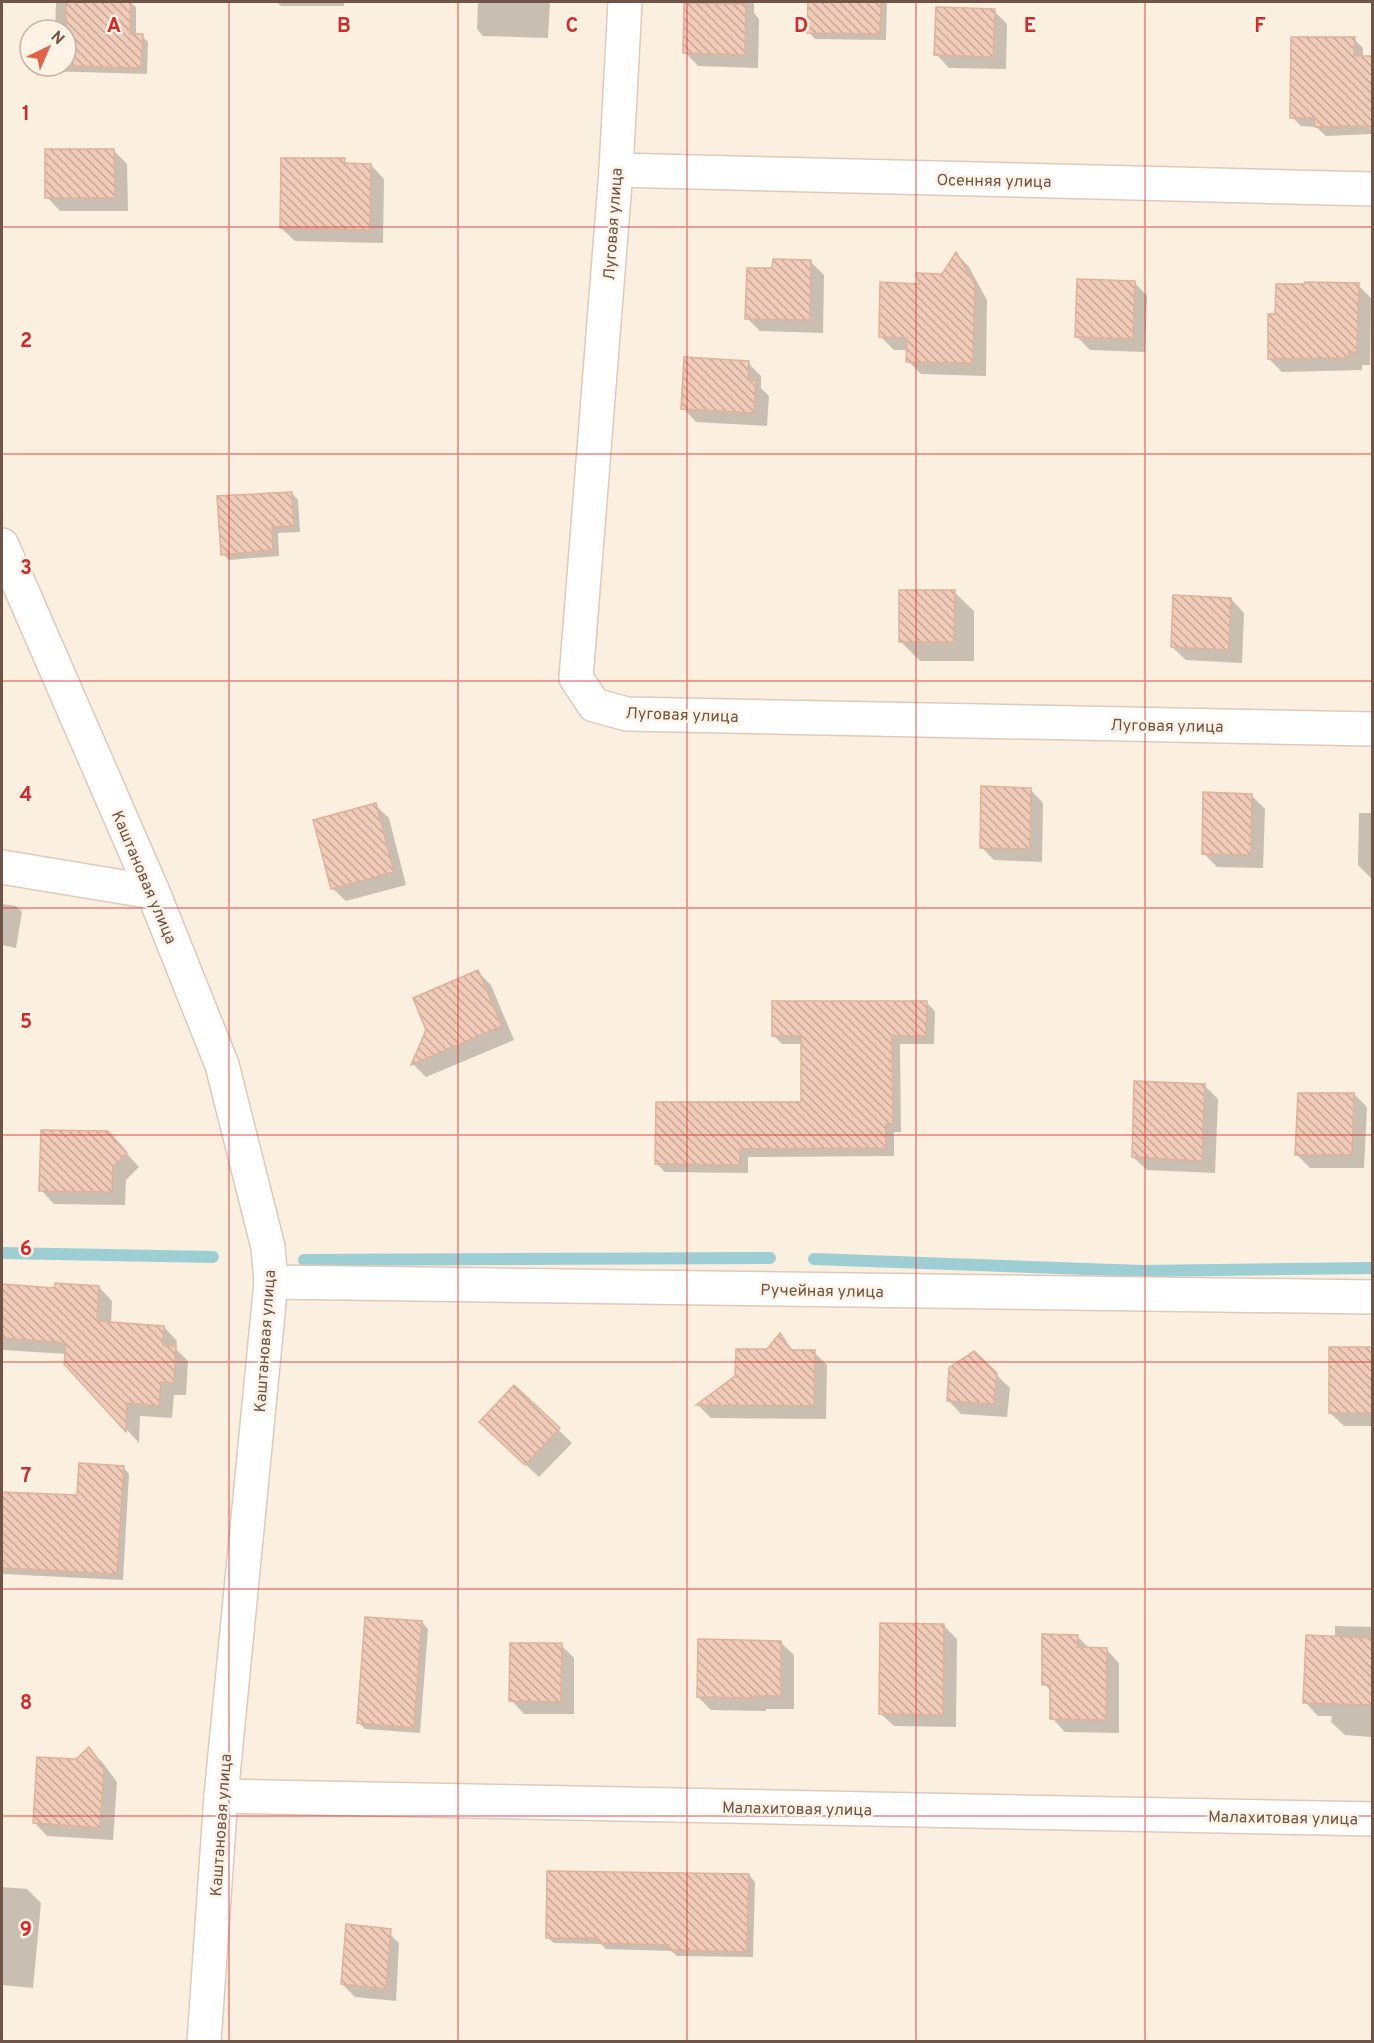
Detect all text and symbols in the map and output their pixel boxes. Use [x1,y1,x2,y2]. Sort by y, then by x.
text: A [107,14,121,40]
text: B [337,14,351,40]
text: C [566,14,578,40]
text: D [794,14,808,40]
text: E [1024,14,1036,40]
text: F [1254,14,1266,40]
north arrow [18,18,78,78]
text: N [46,27,68,50]
text: 1 [22,102,30,128]
street label: Луговая улица [600,167,628,281]
street label: Осенняя улица [936,171,1052,193]
text: 2 [20,329,32,355]
text: 3 [20,556,32,582]
street label: Луговая улица [625,704,739,728]
street label: Луговая улица [1110,716,1224,738]
text: 4 [20,783,32,809]
street label: Каштановая улица [106,808,180,947]
text: 5 [20,1010,32,1036]
text: 6 [20,1237,32,1263]
street label: Каштановая улица [251,1269,281,1413]
street label: Ручейная улица [760,1281,884,1303]
text: 7 [21,1464,31,1490]
text: 8 [20,1691,32,1717]
street label: Каштановая улица [207,1753,237,1897]
street label: Малахитовая улица [722,1799,872,1821]
street label: Малахитовая улица [1208,1808,1358,1830]
text: 9 [20,1918,32,1944]

